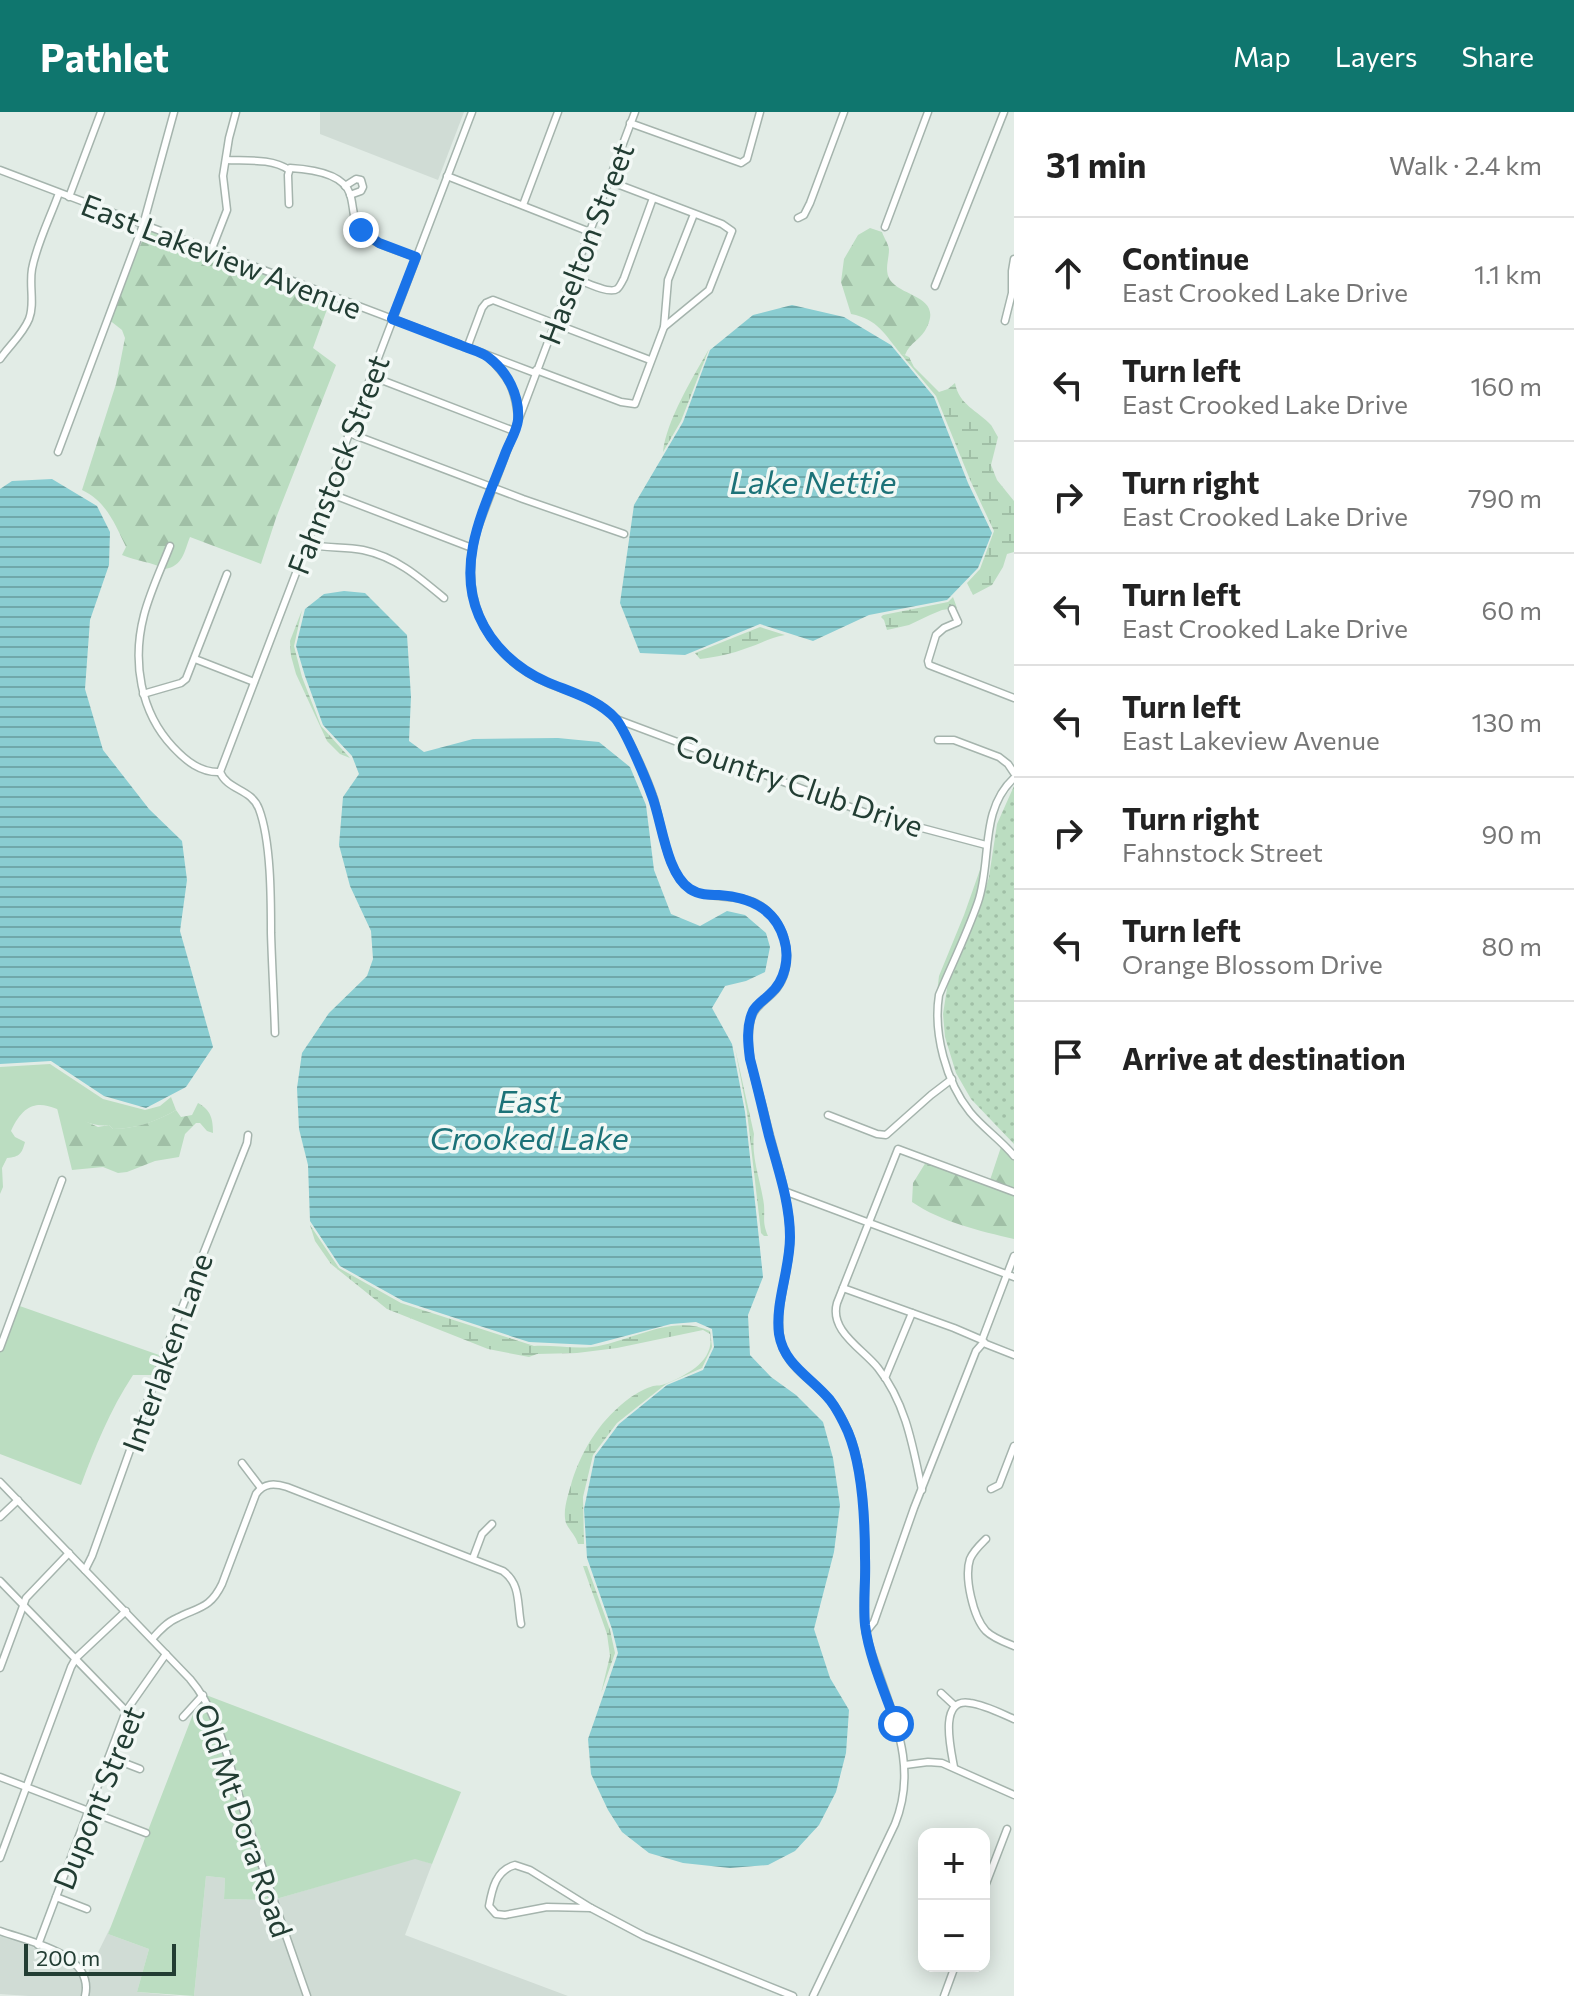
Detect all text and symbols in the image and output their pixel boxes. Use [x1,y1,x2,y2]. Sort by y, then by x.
text: Pathlet [40,33,169,80]
text: Map [1233,39,1291,73]
text: Layers [1335,39,1417,73]
text: Share [1461,39,1534,73]
street label: Haselton Street [530,137,640,349]
text: 31 min [1046,143,1147,185]
text: Walk · 2.4 km [1389,149,1542,180]
street label: East Lakeview Avenue [77,184,367,326]
route end [343,212,379,248]
text: Continue [1122,239,1249,276]
icon: ahead [1046,251,1090,295]
text: 1.1 km [1474,258,1542,289]
text: East Crooked Lake Drive [1122,276,1408,307]
street label: Fahnstock Street [278,349,396,579]
text: Turn left [1122,351,1241,388]
icon: left [1046,363,1090,407]
text: 160 m [1470,370,1542,401]
text: East Crooked Lake Drive [1122,388,1408,419]
water label: Lake Nettie [730,461,897,501]
text: Turn right [1122,463,1259,500]
icon: right [1046,475,1090,519]
text: 790 m [1468,482,1542,513]
text: East Crooked Lake Drive [1122,500,1408,531]
text: Turn left [1122,575,1241,612]
icon: left [1046,587,1090,631]
text: 60 m [1482,594,1542,625]
text: East Crooked Lake Drive [1122,612,1408,643]
text: Turn left [1122,687,1241,724]
icon: left [1046,699,1090,743]
text: 130 m [1471,706,1542,737]
street label: Country Club Drive [672,724,928,844]
text: East Lakeview Avenue [1122,724,1380,755]
text: Turn right [1122,799,1259,836]
icon: right [1046,811,1090,855]
text: 90 m [1482,818,1542,849]
text: Fahnstock Street [1122,836,1323,867]
text: Turn left [1122,911,1241,948]
icon: left [1046,923,1090,967]
text: 80 m [1482,930,1542,961]
text: Orange Blossom Drive [1122,948,1383,979]
icon: arrive [1046,1035,1090,1079]
text: Arrive at destination [1122,1039,1406,1076]
water label: East Crooked Lake [429,1080,629,1157]
street label: Interlaken Lane [113,1247,219,1457]
street label: Old Mt Dora Road [188,1698,302,1942]
street label: Dupont Street [43,1700,151,1894]
route start [878,1706,914,1742]
map controls [918,1828,990,1972]
button: + [918,1828,990,1900]
button: − [918,1900,990,1972]
scale bar [24,1940,176,1976]
text: 200 m [36,1944,100,1971]

